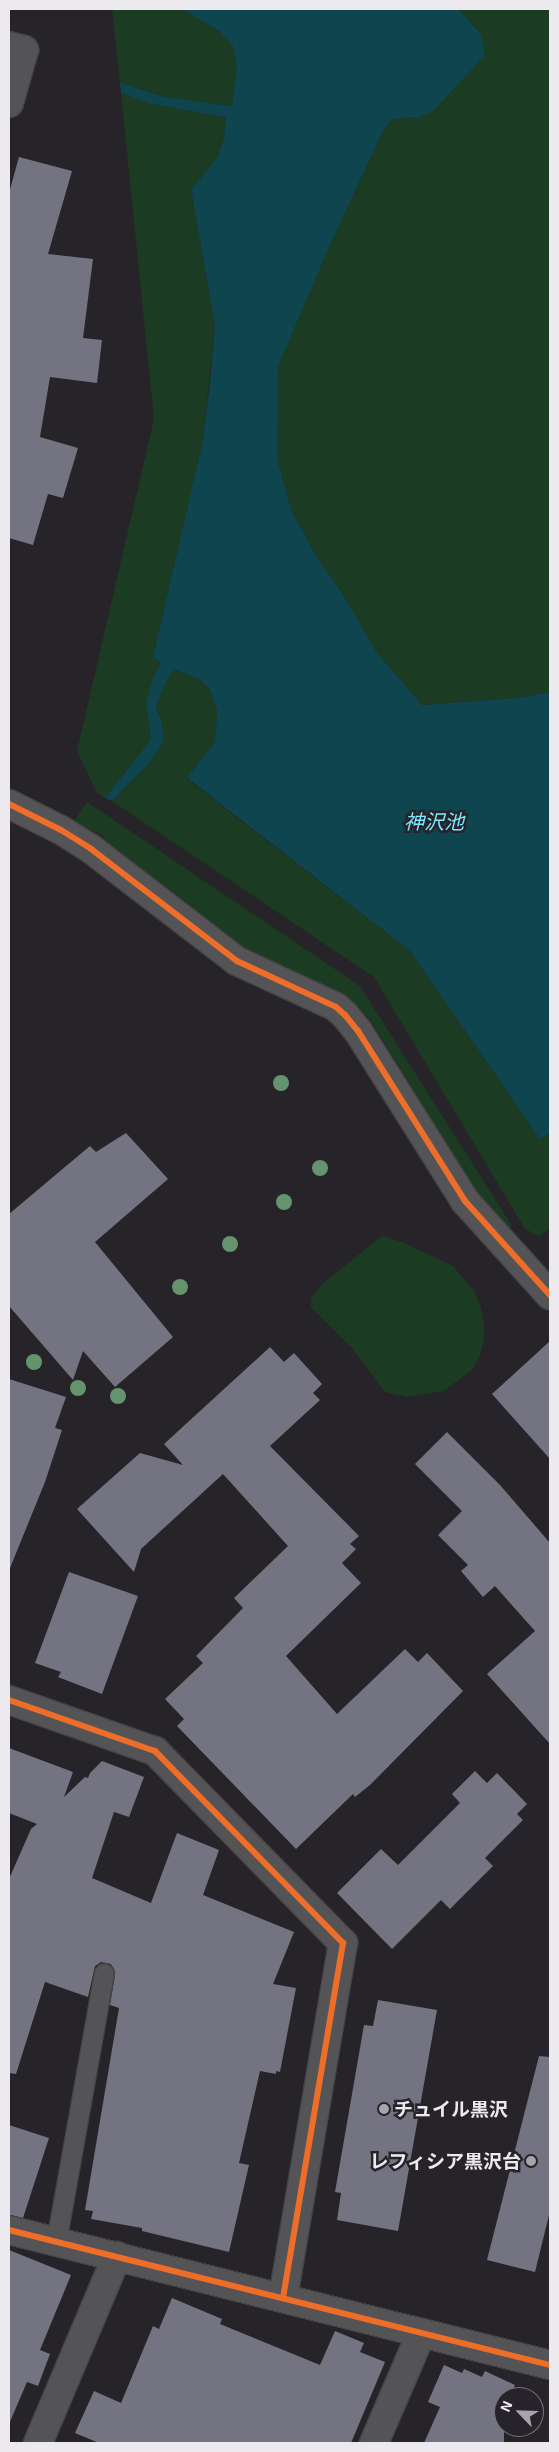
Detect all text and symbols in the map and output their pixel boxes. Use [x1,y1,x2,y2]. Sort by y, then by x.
water label: 神沢池 [404,809,464,833]
place label: チュイル黒沢 [394,2098,508,2120]
marker: チュイル黒沢 [378,2103,390,2115]
place label: レフィシア黒沢台 [369,2150,521,2172]
marker: レフィシア黒沢台 [525,2155,537,2167]
north arrow [494,2387,544,2437]
text: N [496,2398,516,2414]

